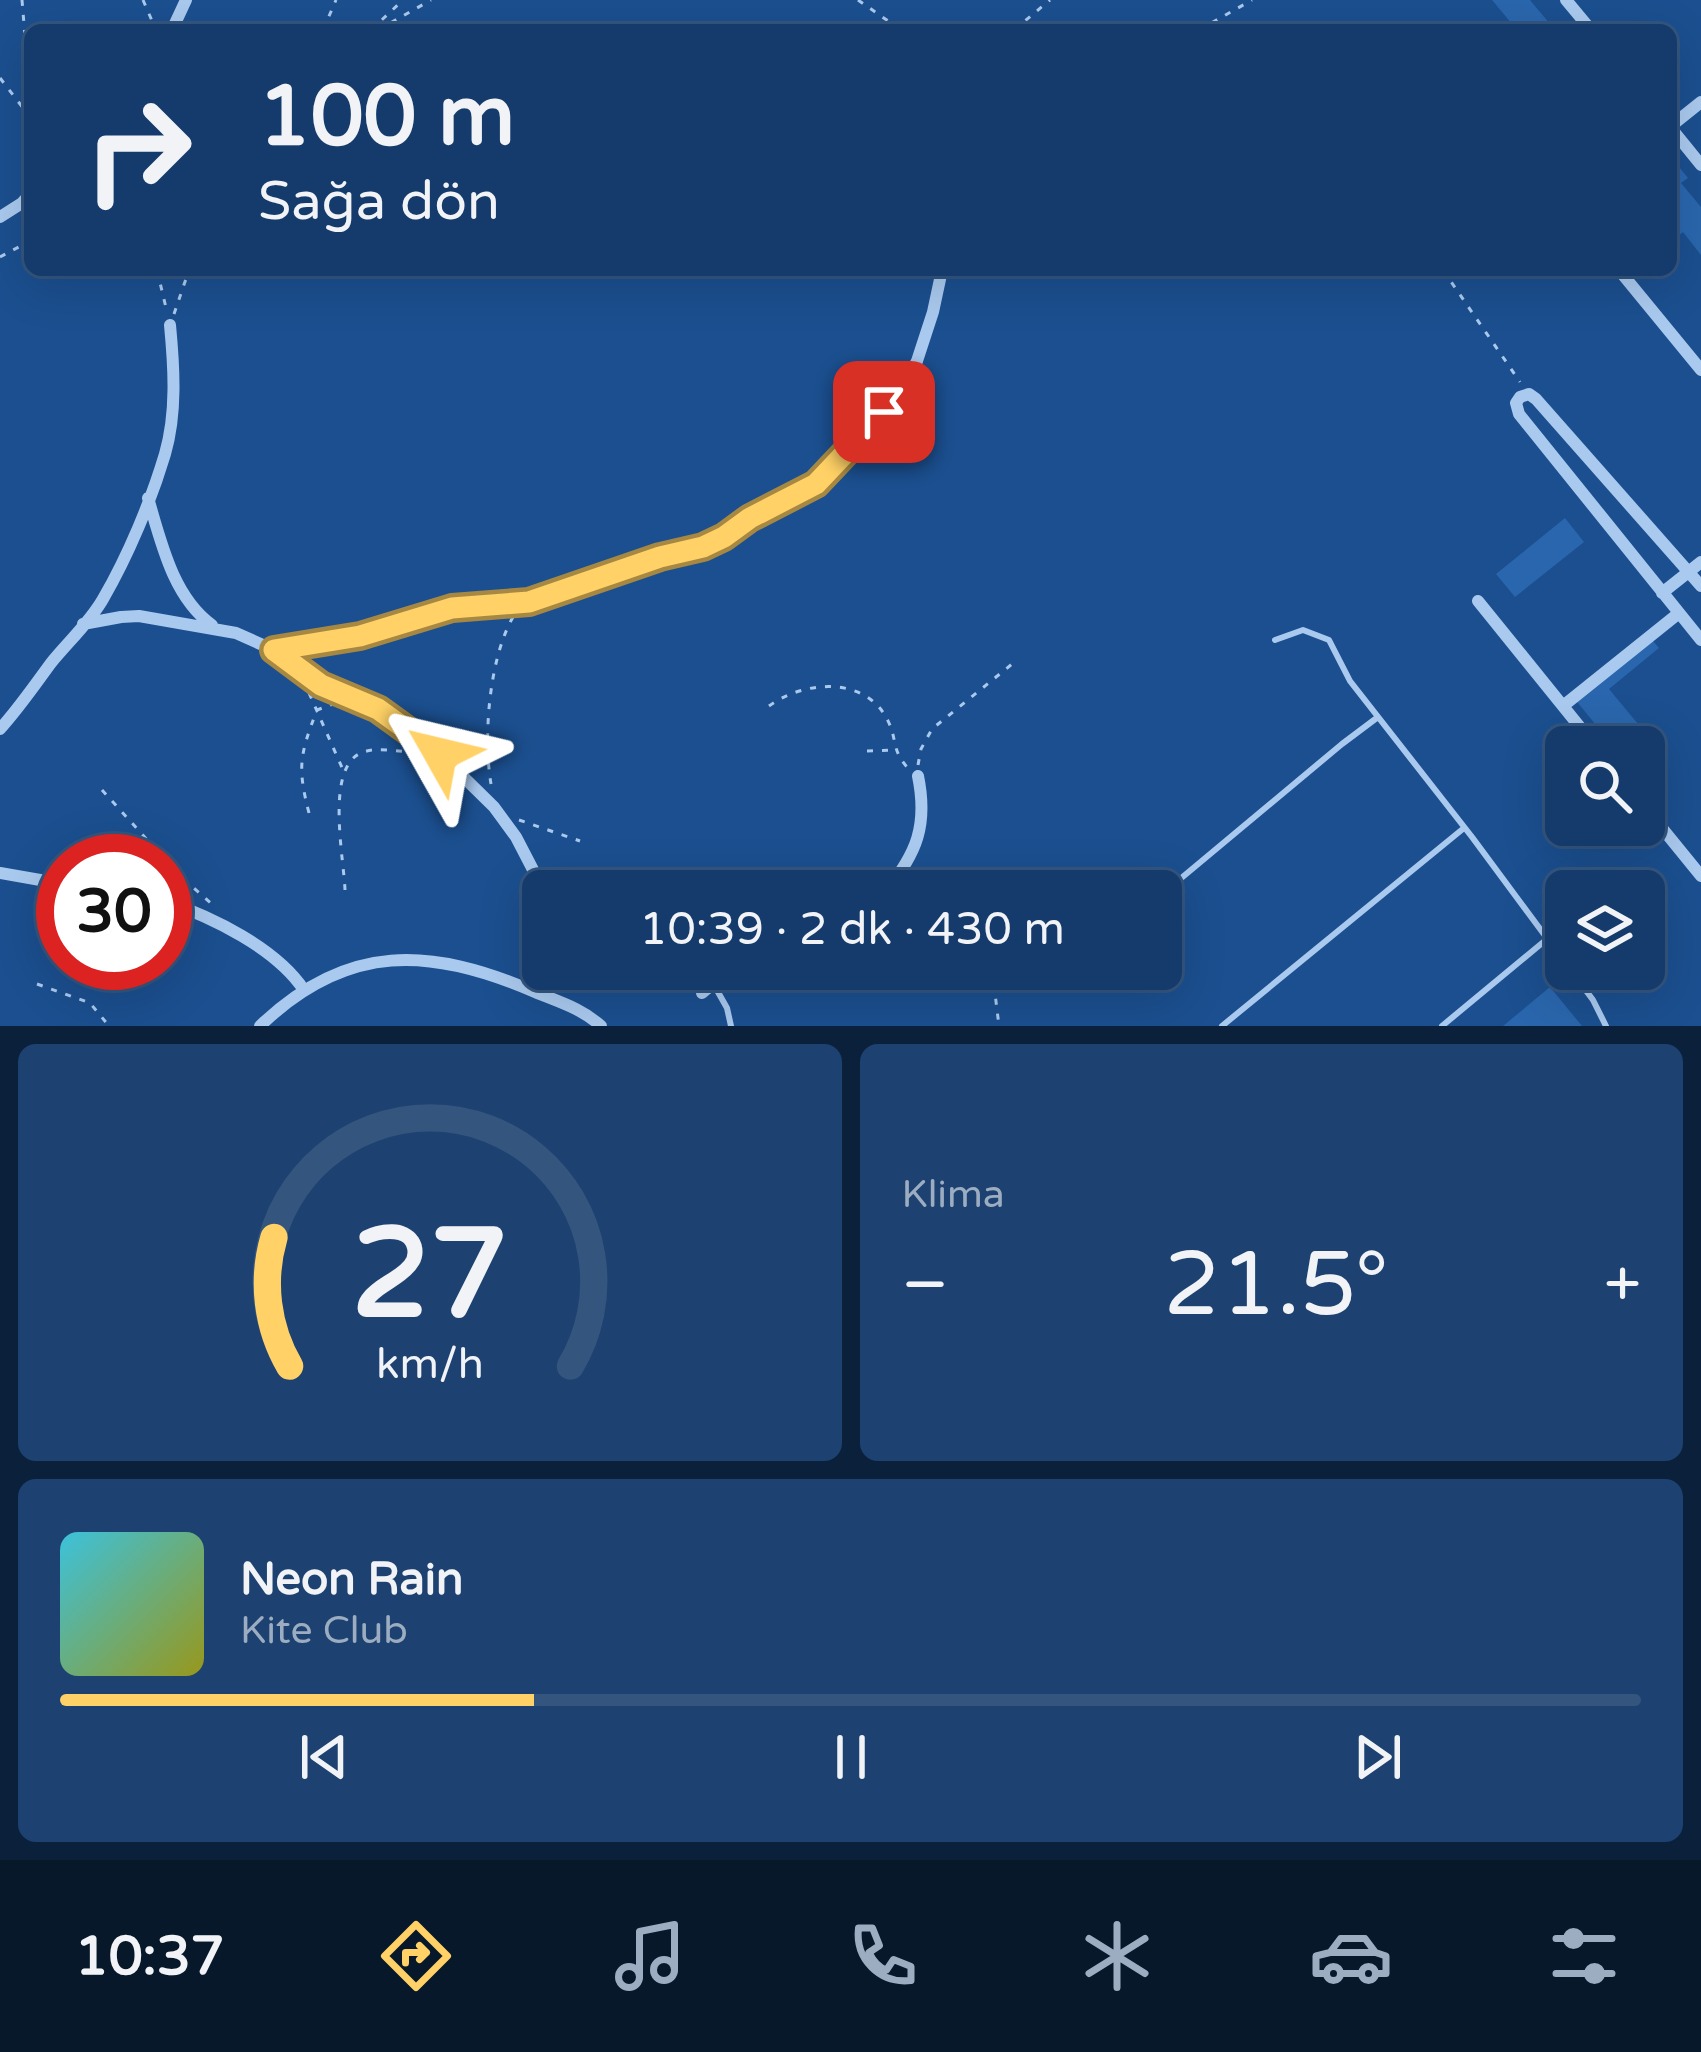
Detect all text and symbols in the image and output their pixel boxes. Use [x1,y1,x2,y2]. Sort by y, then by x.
text: 100 m [258,67,515,168]
icon: right [60,72,216,228]
text: Sağa dön [258,169,500,234]
pin [833,361,935,463]
icon: arrive [851,379,917,445]
position arrow [377,691,503,817]
map controls [1545,726,1665,990]
button: search [1545,726,1665,846]
speed limit sign: 30 [36,834,192,990]
button: layers [1545,870,1665,990]
text: 10:39 · 2 dk · 430 m [639,903,1065,957]
text: Klima [902,1171,1005,1218]
text: 27 [351,1200,508,1351]
text: 21.5° [1164,1231,1389,1340]
text: − [902,1245,949,1325]
text: + [1604,1245,1641,1325]
text: km/h [376,1338,484,1389]
text: Neon Rain [240,1553,463,1607]
text: Kite Club [240,1607,408,1654]
icon: previous [291,1724,357,1790]
icon: pause [818,1724,884,1790]
icon: next [1345,1724,1411,1790]
icon: directions [374,1914,458,1998]
icon: music [608,1914,692,1998]
icon: phone [841,1914,925,1998]
icon: climate [1075,1914,1159,1998]
icon: car [1309,1914,1393,1998]
icon: filters [1542,1914,1626,1998]
text: 10:37 [75,1924,225,1989]

